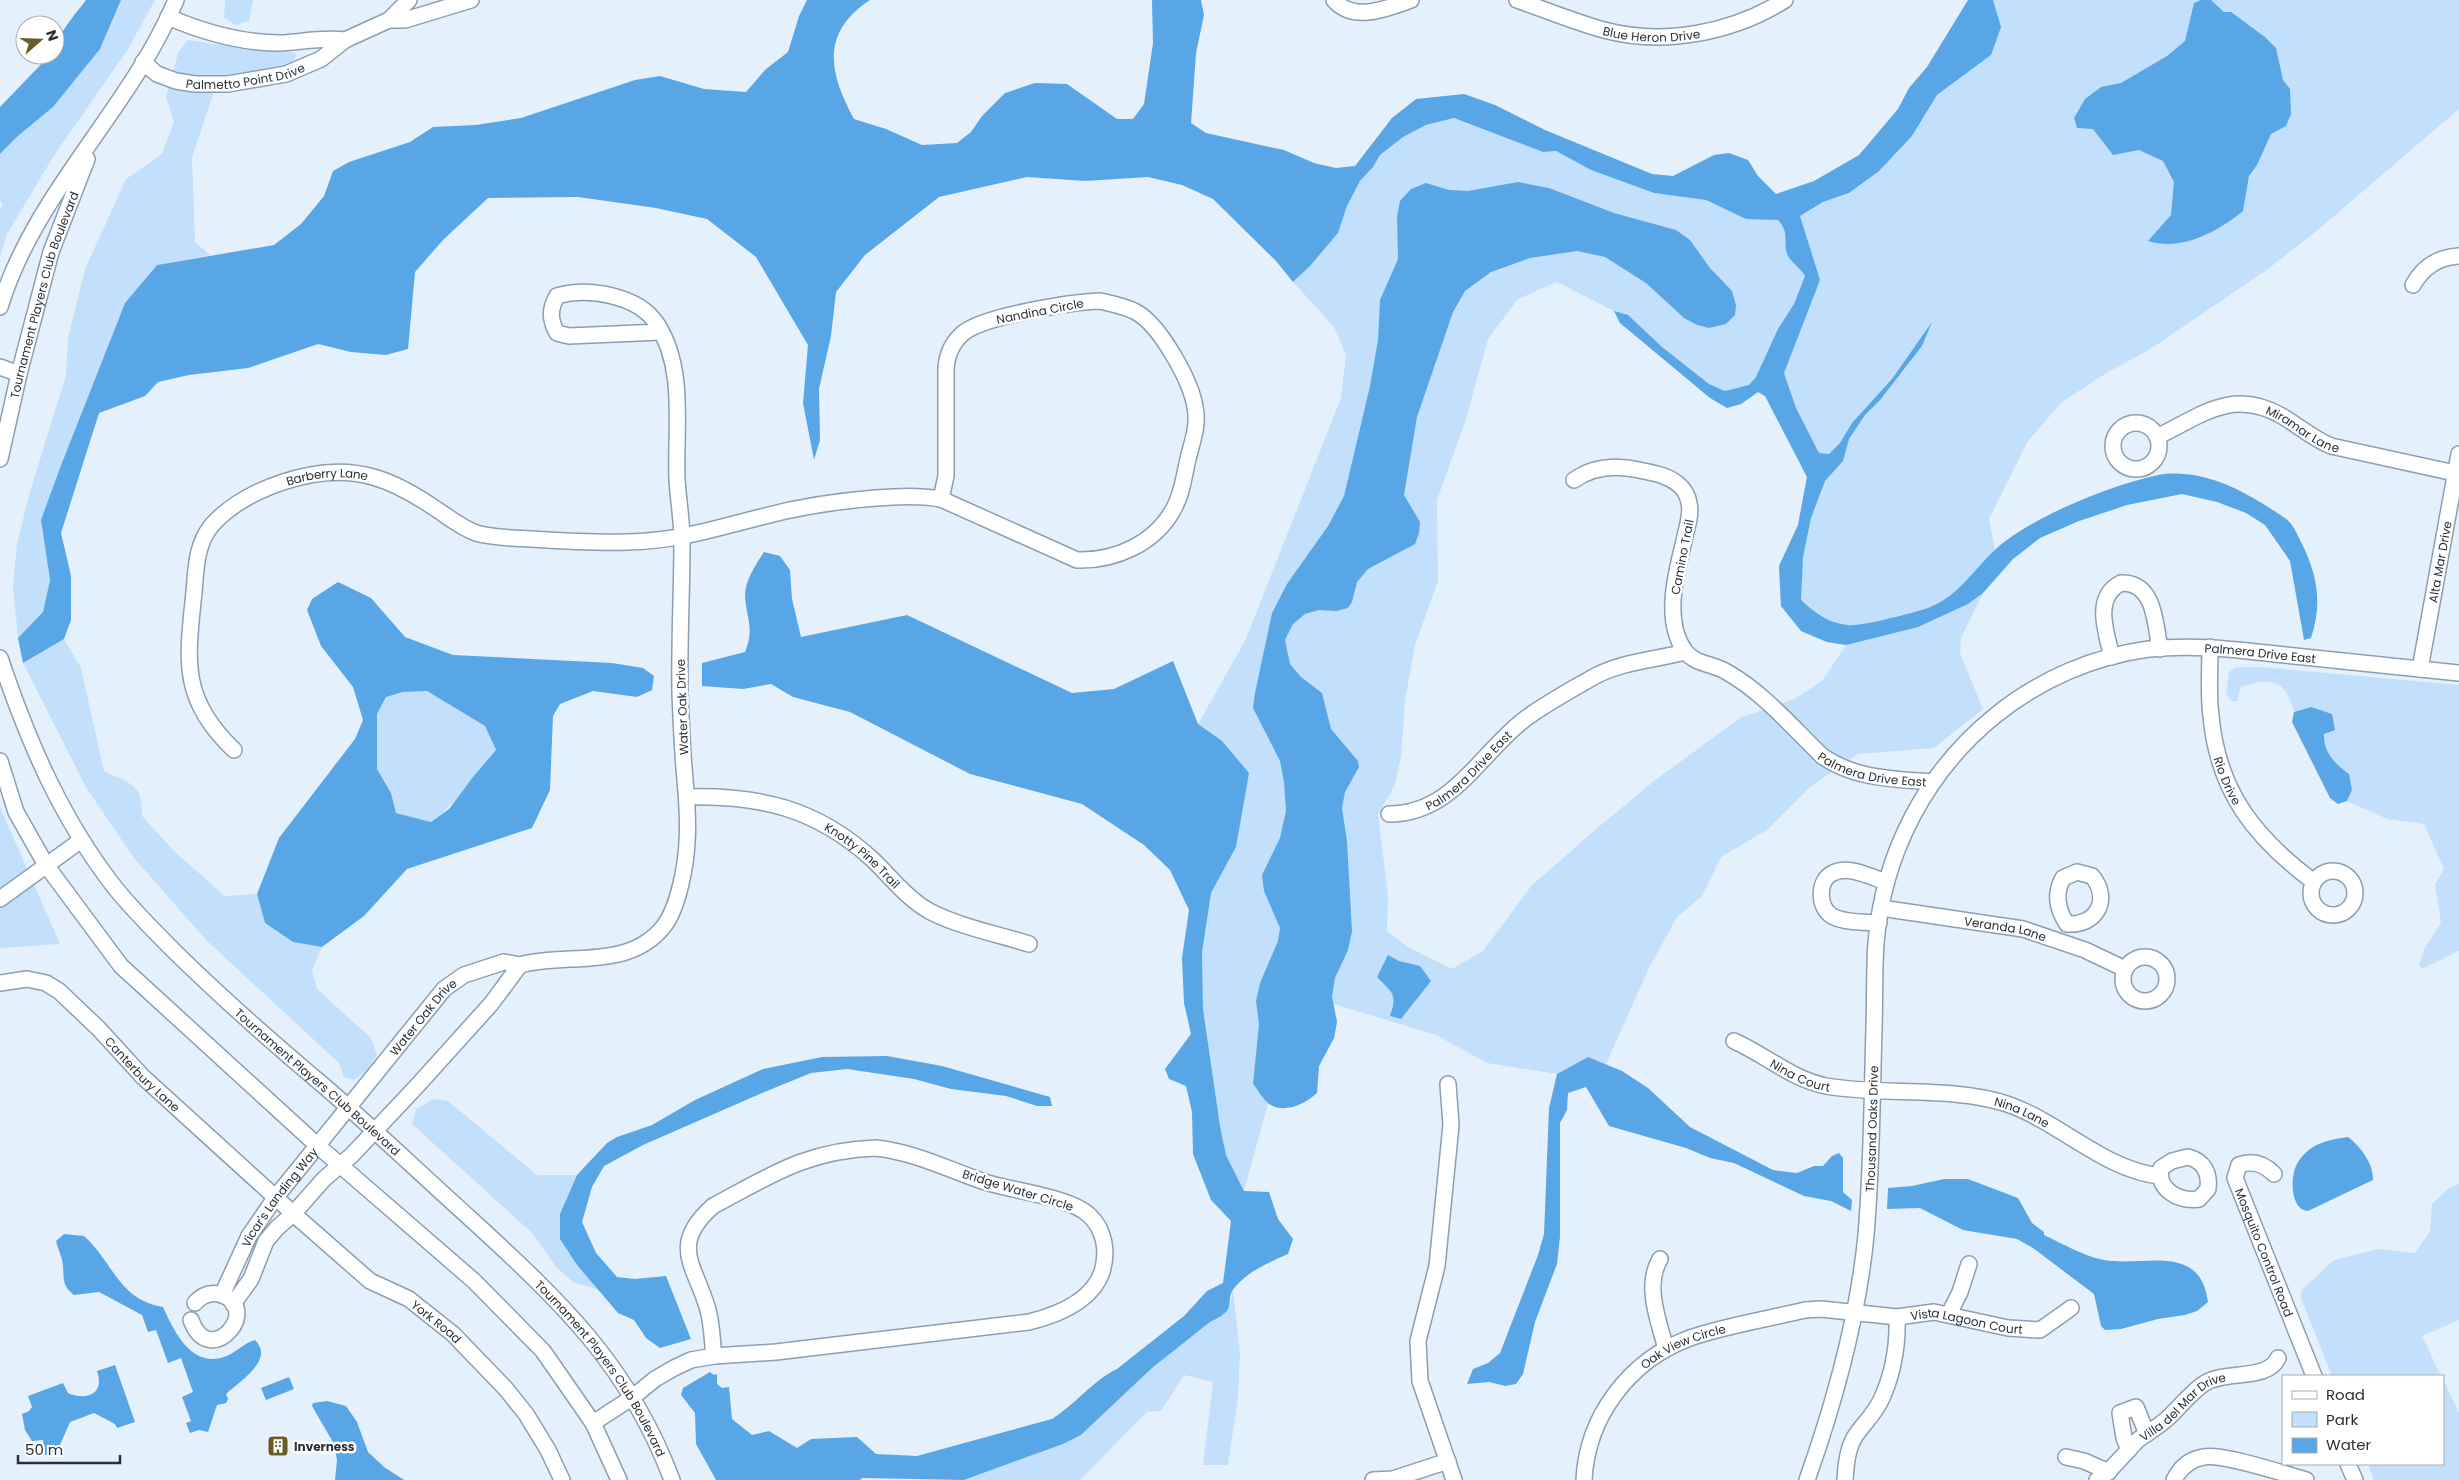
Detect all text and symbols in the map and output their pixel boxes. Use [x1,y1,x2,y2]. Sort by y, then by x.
north arrow [15,15,65,65]
street label: Blue Heron Drive [1601,22,1701,45]
text: N [41,27,63,44]
street label: Palmetto Point Drive [185,59,307,93]
street label: Tournament Players Club Boulevard [5,189,82,400]
street label: Nandina Circle [995,294,1085,328]
street label: Miramar Lane [2264,401,2341,456]
street label: Barberry Lane [284,464,370,489]
street label: Camino Trail [1666,518,1698,596]
street label: Alta Mar Drive [2424,519,2455,604]
street label: Palmera Drive East [2204,639,2317,667]
street label: Water Oak Drive [672,659,692,755]
street label: Palmera Drive East [1422,726,1515,814]
street label: Palmera Drive East [1815,747,1927,790]
street label: Rio Drive [2210,754,2246,808]
street label: Knotty Pine Trail [822,818,904,892]
street label: Veranda Lane [1963,912,2049,945]
street label: Water Oak Drive [385,974,460,1059]
street label: Tournament Players Club Boulevard [231,1004,404,1159]
street label: Canterbury Lane [101,1033,184,1115]
street label: Nina Court [1767,1055,1831,1095]
street label: Thousand Oaks Drive [1861,1065,1882,1192]
street label: Nina Lane [1993,1092,2053,1131]
street label: Vicar's Landing Way [237,1143,321,1249]
street label: Bridge Water Circle [960,1165,1076,1215]
street label: Mosquito Control Road [2231,1186,2298,1319]
street label: Tournament Players Club Boulevard [532,1276,670,1459]
street label: York Road [408,1296,466,1347]
street label: Vista Lagoon Court [1909,1303,2023,1337]
street label: Oak View Circle [1636,1319,1727,1373]
street label: Villa del Mar Drive [2136,1368,2227,1445]
legend [2282,1375,2444,1465]
text: Road [2326,1384,2365,1405]
text: Park [2326,1409,2358,1430]
scale bar [18,1432,120,1464]
building icon: Inverness [266,1434,290,1458]
text: Water [2326,1434,2372,1455]
place label: Inverness [294,1438,355,1455]
text: 50 m [25,1439,63,1460]

